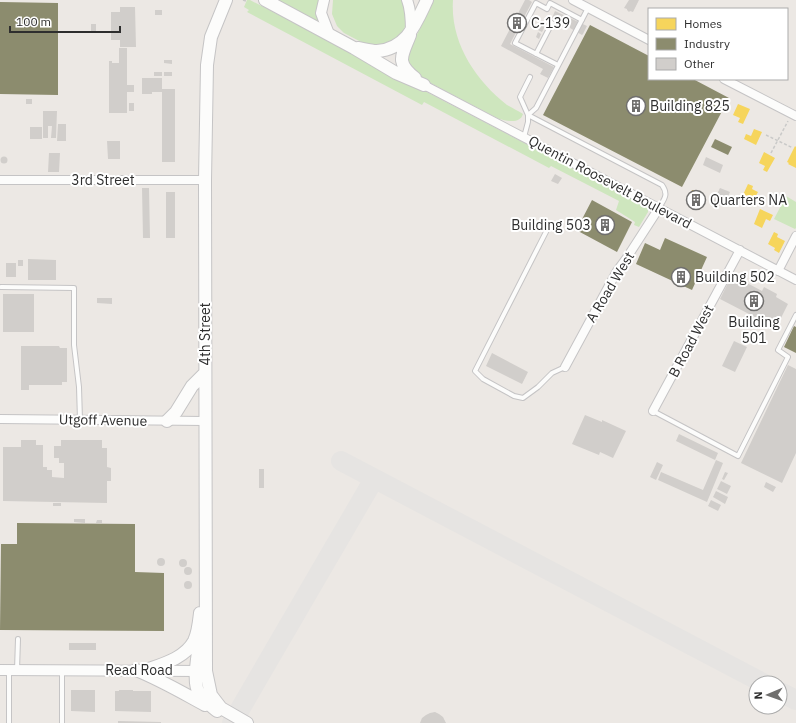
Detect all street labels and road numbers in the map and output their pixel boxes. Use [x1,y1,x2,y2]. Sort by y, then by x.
street label: Quentin Roosevelt Boulevard [525,131,695,233]
street label: 3rd Street [71,171,135,189]
street label: A Road West [582,248,638,326]
street label: 4th Street [196,302,214,365]
street label: B Road West [664,302,718,380]
street label: Utgoff Avenue [59,410,148,430]
street label: Read Road [105,661,173,679]

